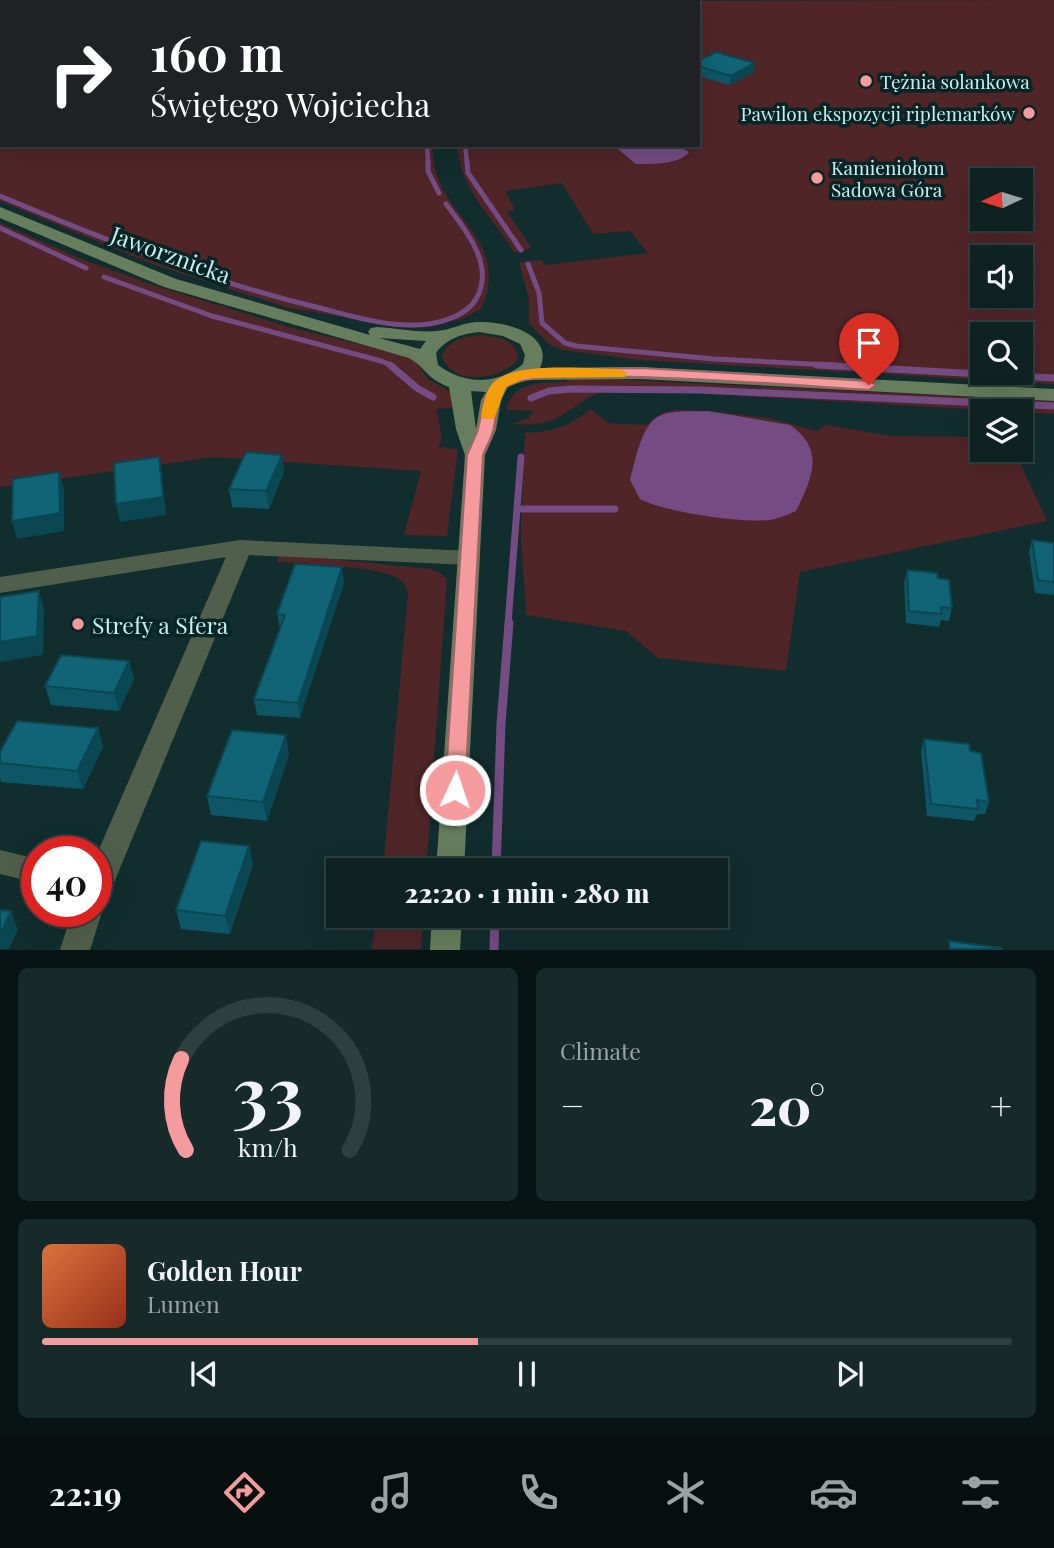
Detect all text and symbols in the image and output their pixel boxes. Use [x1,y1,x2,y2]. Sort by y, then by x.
text: 160 m [150,19,284,84]
icon: right [35,28,126,119]
place label: Tężnia solankowa [880,68,1030,94]
marker: Tężnia solankowa [858,73,874,89]
text: Świętego Wojciecha [150,82,430,125]
place label: Pawilon ekspozycji riplemarków [741,100,1015,126]
marker: Pawilon ekspozycji riplemarków [1021,105,1037,121]
place label: Kamieniołom Sadowa Góra [831,154,945,202]
north arrow [970,168,1032,231]
map controls [970,168,1033,462]
marker: Kamieniołom Sadowa Góra [809,170,825,186]
street label: Jaworznicka [106,218,236,290]
button: sound [970,245,1033,308]
pin [839,313,899,385]
button: search [970,322,1033,385]
icon: arrive [850,324,888,362]
button: layers [970,399,1033,462]
place label: Strefy a Sfera [92,609,229,640]
marker: Strefy a Sfera [70,616,86,632]
position arrow [418,753,492,827]
speed limit sign: 40 [21,836,112,927]
text: 22:20 · 1 min · 280 m [405,875,649,910]
text: Climate [560,1035,641,1066]
text: 33 [232,1042,304,1139]
text: 20° [749,1070,825,1139]
text: − [560,1079,585,1130]
text: + [990,1079,1012,1130]
text: km/h [238,1130,298,1163]
text: Golden Hour [147,1253,302,1288]
text: Lumen [147,1288,220,1319]
icon: previous [185,1355,223,1393]
icon: pause [508,1355,546,1393]
icon: next [831,1355,869,1393]
icon: directions [220,1468,269,1517]
icon: music [367,1468,416,1517]
icon: phone [514,1468,563,1517]
icon: climate [661,1468,710,1517]
icon: car [809,1468,858,1517]
icon: filters [956,1468,1005,1517]
text: 22:19 [49,1471,122,1514]

